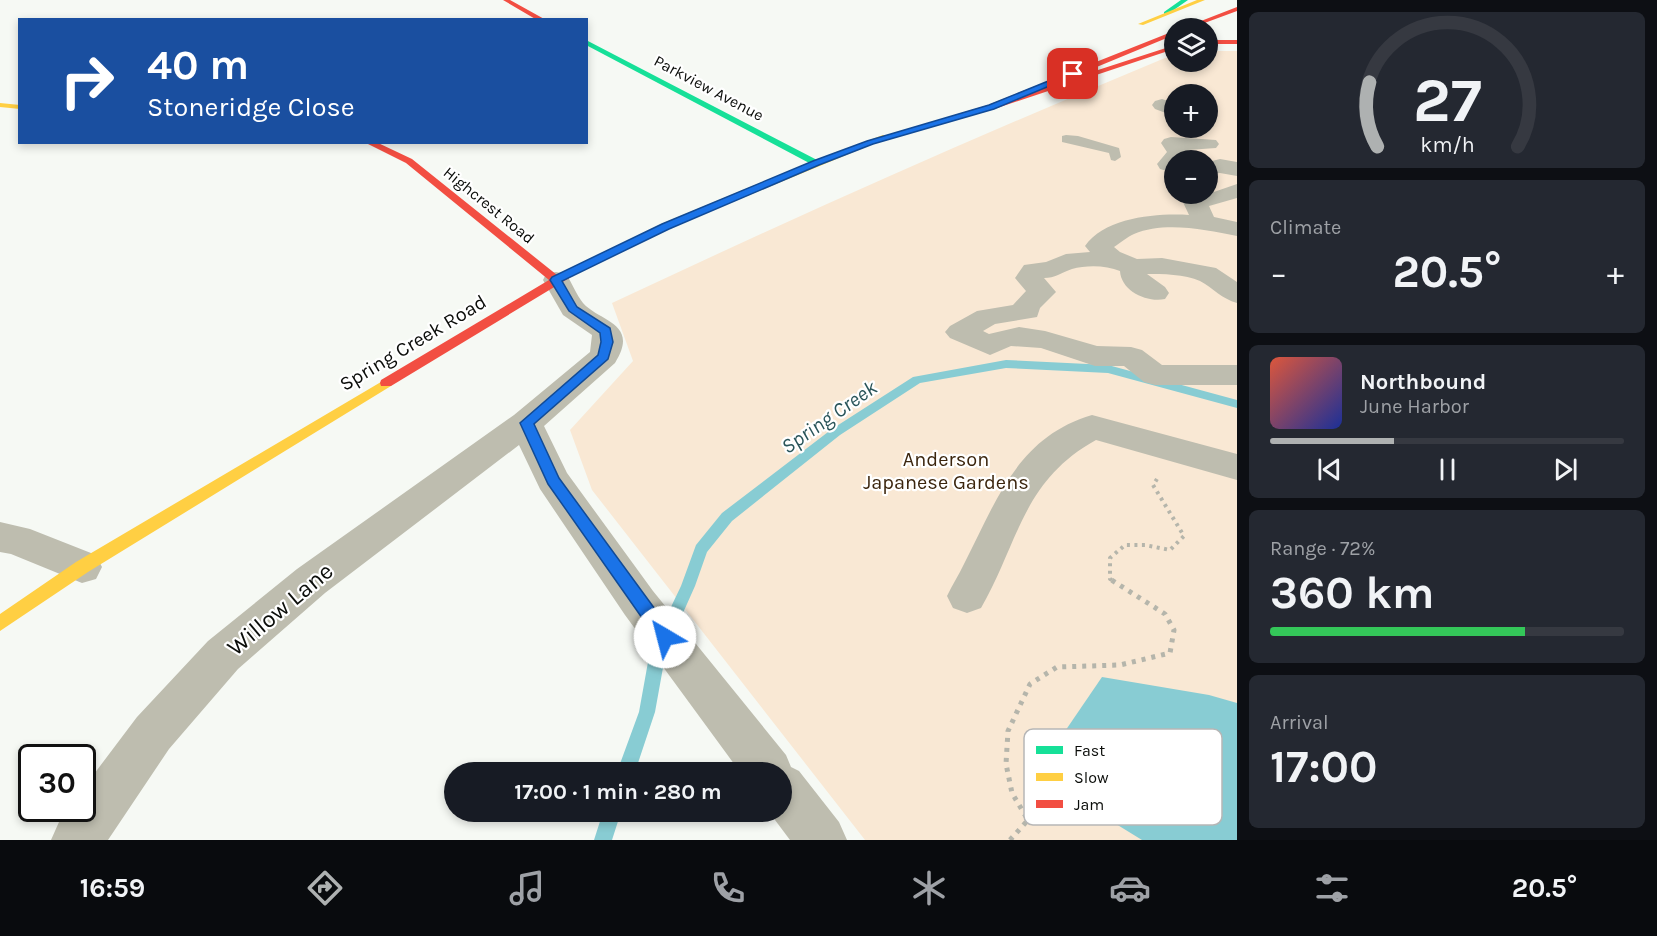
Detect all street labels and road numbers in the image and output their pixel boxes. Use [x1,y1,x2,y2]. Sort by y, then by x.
street label: Parkview Avenue [651,51,767,125]
street label: Highcrest Road [440,163,538,247]
street label: Spring Creek Road [335,290,491,396]
street label: Willow Lane [221,557,339,661]

